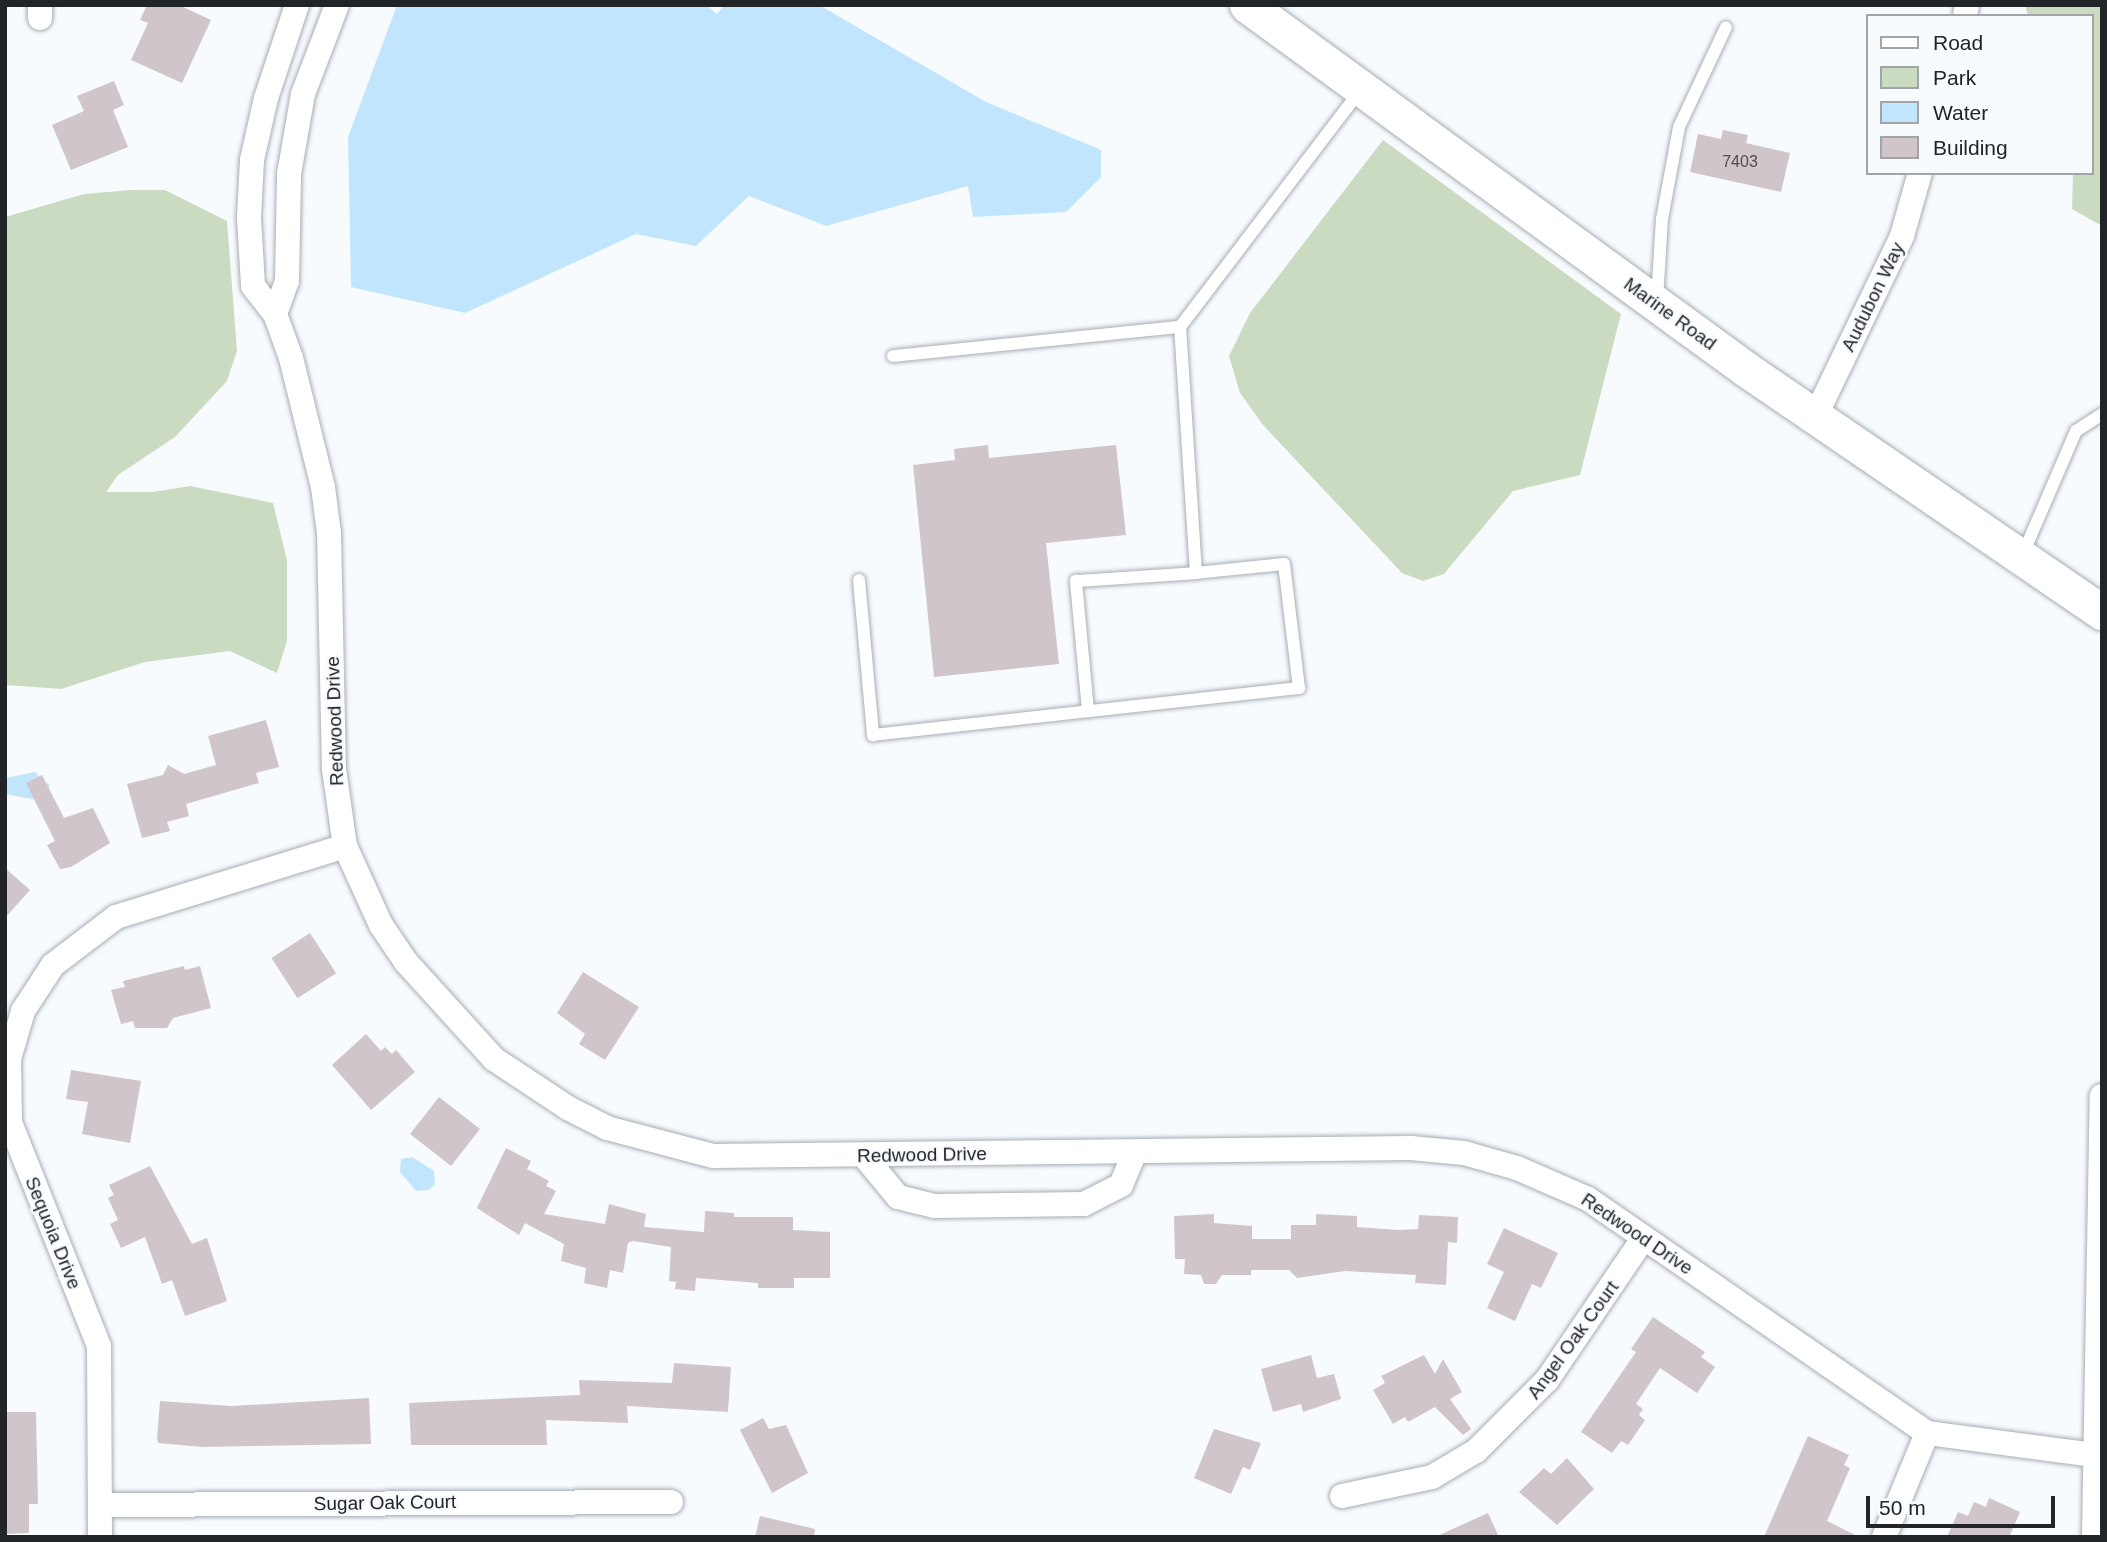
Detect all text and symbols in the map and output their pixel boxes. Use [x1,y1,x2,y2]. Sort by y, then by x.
legend [1866,14,2093,175]
text: Road [1933,31,1983,54]
text: Park [1933,66,1976,89]
text: Water [1933,101,1988,124]
text: Building [1933,136,2008,159]
house number: 7403 [1722,152,1758,172]
street label: Audubon Way [1837,239,1909,355]
street label: Marine Road [1619,273,1721,355]
street label: Redwood Drive [321,656,349,786]
street label: Redwood Drive [857,1142,987,1168]
street label: Sequoia Drive [20,1173,86,1293]
street label: Redwood Drive [1577,1188,1697,1280]
street label: Angel Oak Court [1522,1276,1624,1404]
scale bar [1869,1482,2058,1526]
street label: Sugar Oak Court [314,1490,456,1516]
text: 50 m [1879,1496,1926,1519]

